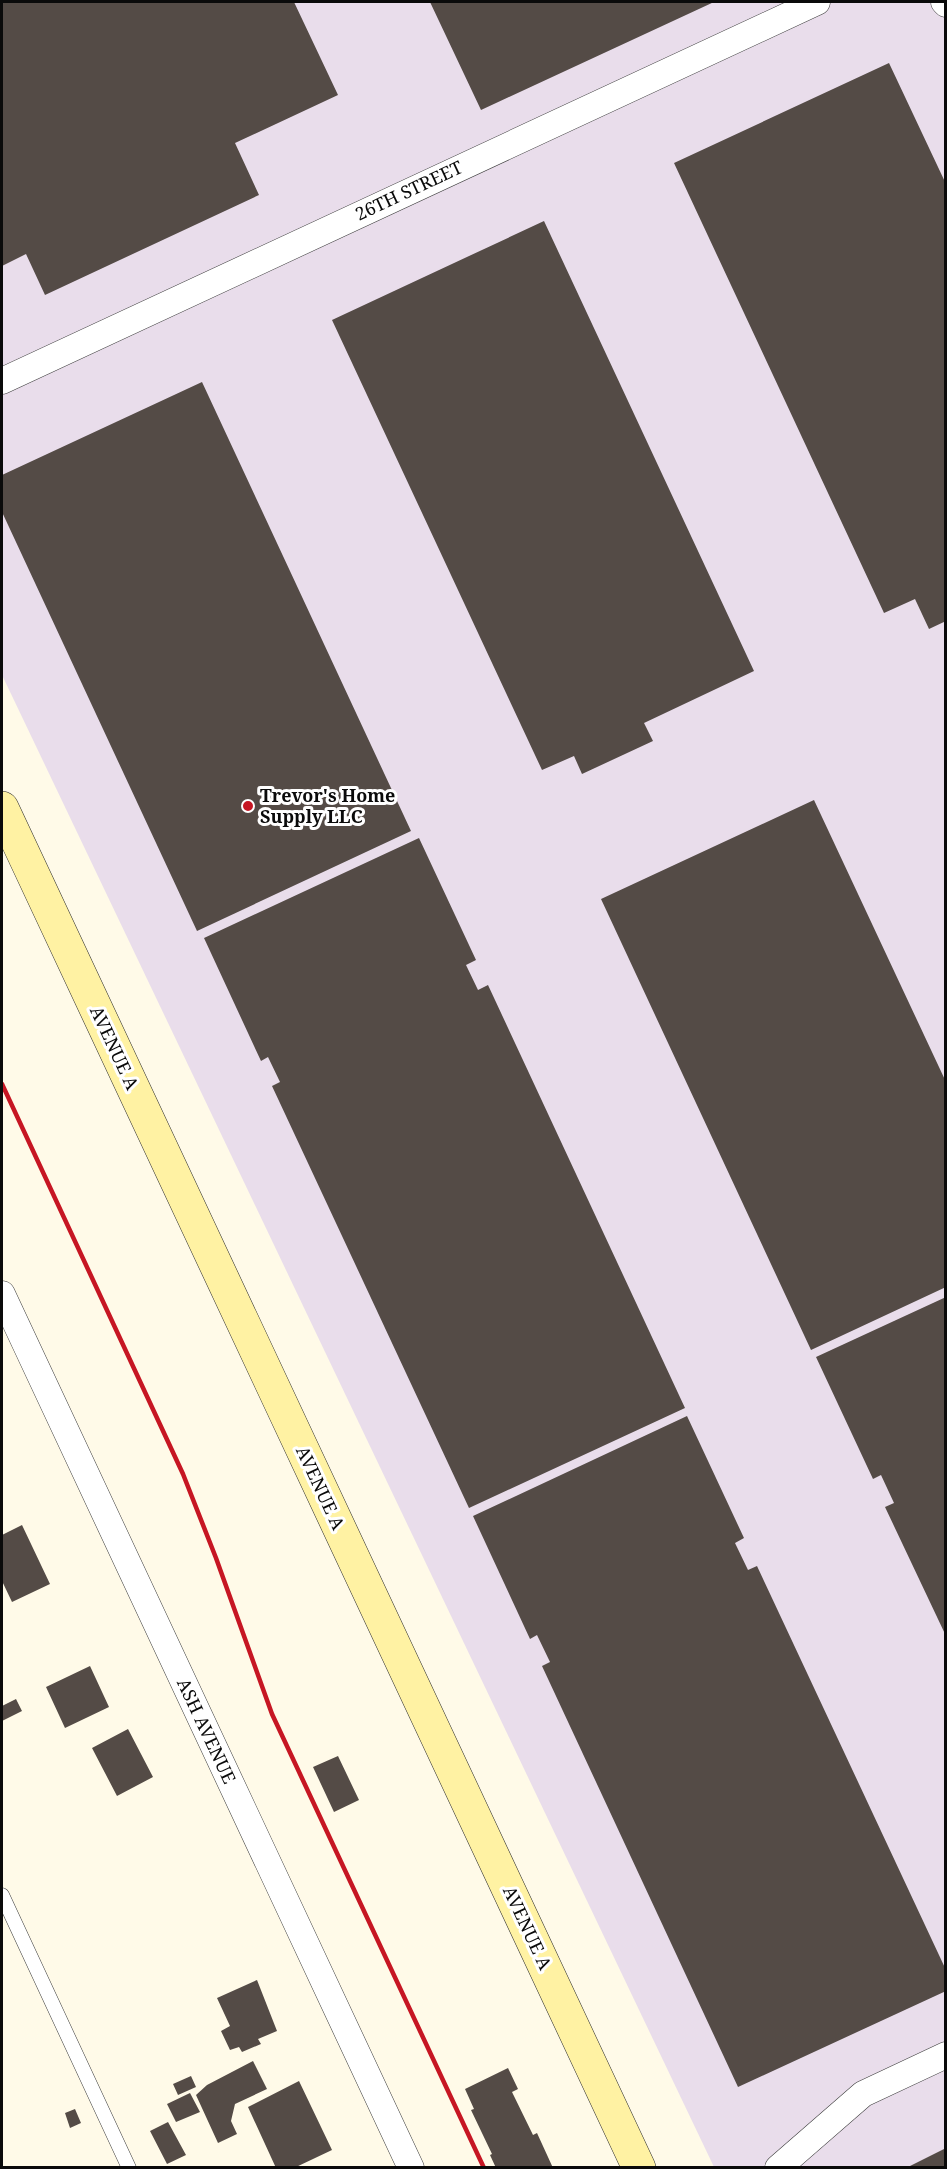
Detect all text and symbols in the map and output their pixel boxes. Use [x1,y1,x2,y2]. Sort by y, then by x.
street label: 26TH STREET [351,155,466,225]
place label: Trevor's Home Supply LLC [260,783,395,828]
marker: Trevor's Home Supply LLC [241,799,255,813]
street label: AVENUE A [85,1002,145,1094]
street label: AVENUE A [291,1442,351,1534]
street label: ASH AVENUE [172,1674,242,1787]
street label: AVENUE A [498,1882,558,1974]

